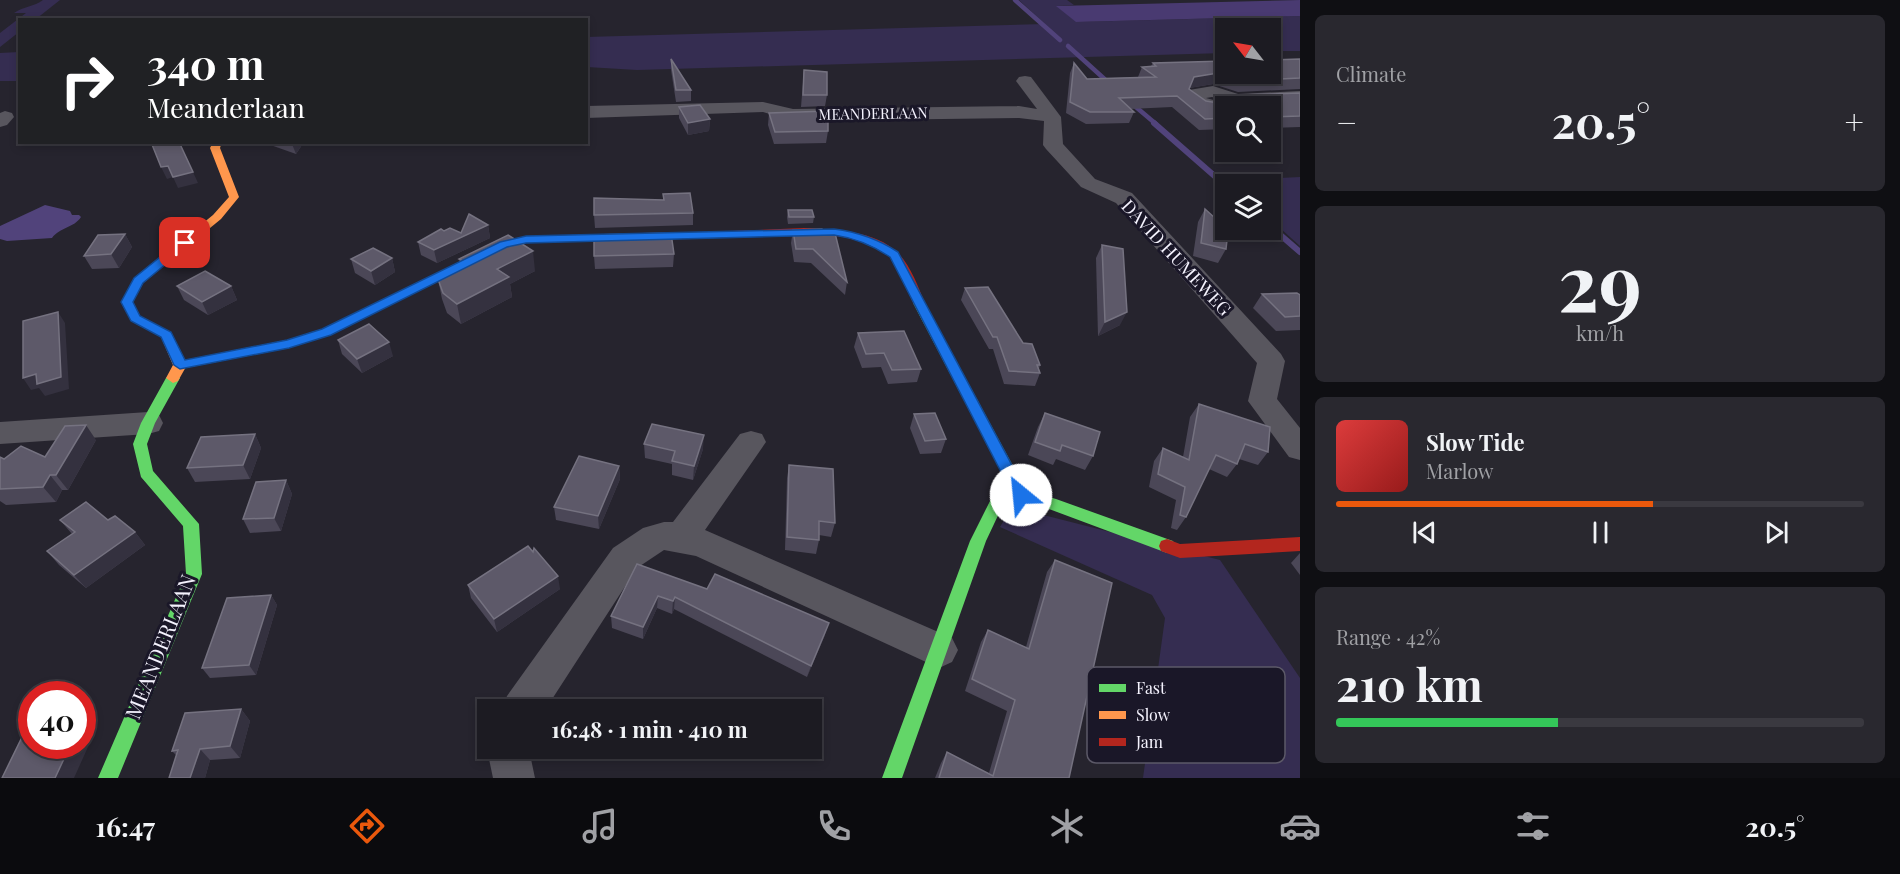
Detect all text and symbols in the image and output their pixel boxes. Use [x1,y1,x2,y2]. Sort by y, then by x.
north arrow [1215,18,1281,84]
map controls [1215,18,1281,240]
text: 340 m [147,35,265,91]
icon: right [48,42,126,120]
text: Climate [1336,60,1406,87]
text: Meanderlaan [147,89,305,125]
text: 20.5° [1552,90,1650,150]
button: search [1215,96,1281,162]
text: − [1336,99,1357,143]
text: + [1845,99,1864,143]
street label: MEANDERLAAN [818,102,928,124]
button: layers [1215,174,1281,240]
street label: DAVID HUMEWEG [1117,194,1237,321]
pin [159,217,210,268]
icon: arrive [168,226,201,259]
text: 29 [1558,228,1642,332]
text: km/h [1576,319,1624,346]
text: Slow Tide [1426,427,1525,457]
text: Marlow [1426,457,1494,484]
position arrow [989,463,1053,527]
icon: previous [1408,516,1441,549]
icon: pause [1584,516,1617,549]
icon: next [1760,516,1793,549]
street label: MEANDERLAAN [117,570,201,723]
text: Range · 42% [1336,623,1440,650]
text: 210 km [1336,653,1483,713]
legend [1087,667,1285,763]
text: Fast [1136,677,1166,698]
speed limit sign: 40 [18,681,96,759]
text: Slow [1136,704,1171,725]
text: 16:48 · 1 min · 410 m [551,714,748,744]
text: Jam [1135,731,1163,752]
icon: directions [346,805,388,847]
icon: music [579,805,621,847]
icon: phone [813,805,855,847]
icon: climate [1046,805,1088,847]
icon: car [1279,805,1321,847]
icon: filters [1512,805,1554,847]
text: 16:47 [96,808,155,844]
text: 20.5° [1745,808,1804,844]

